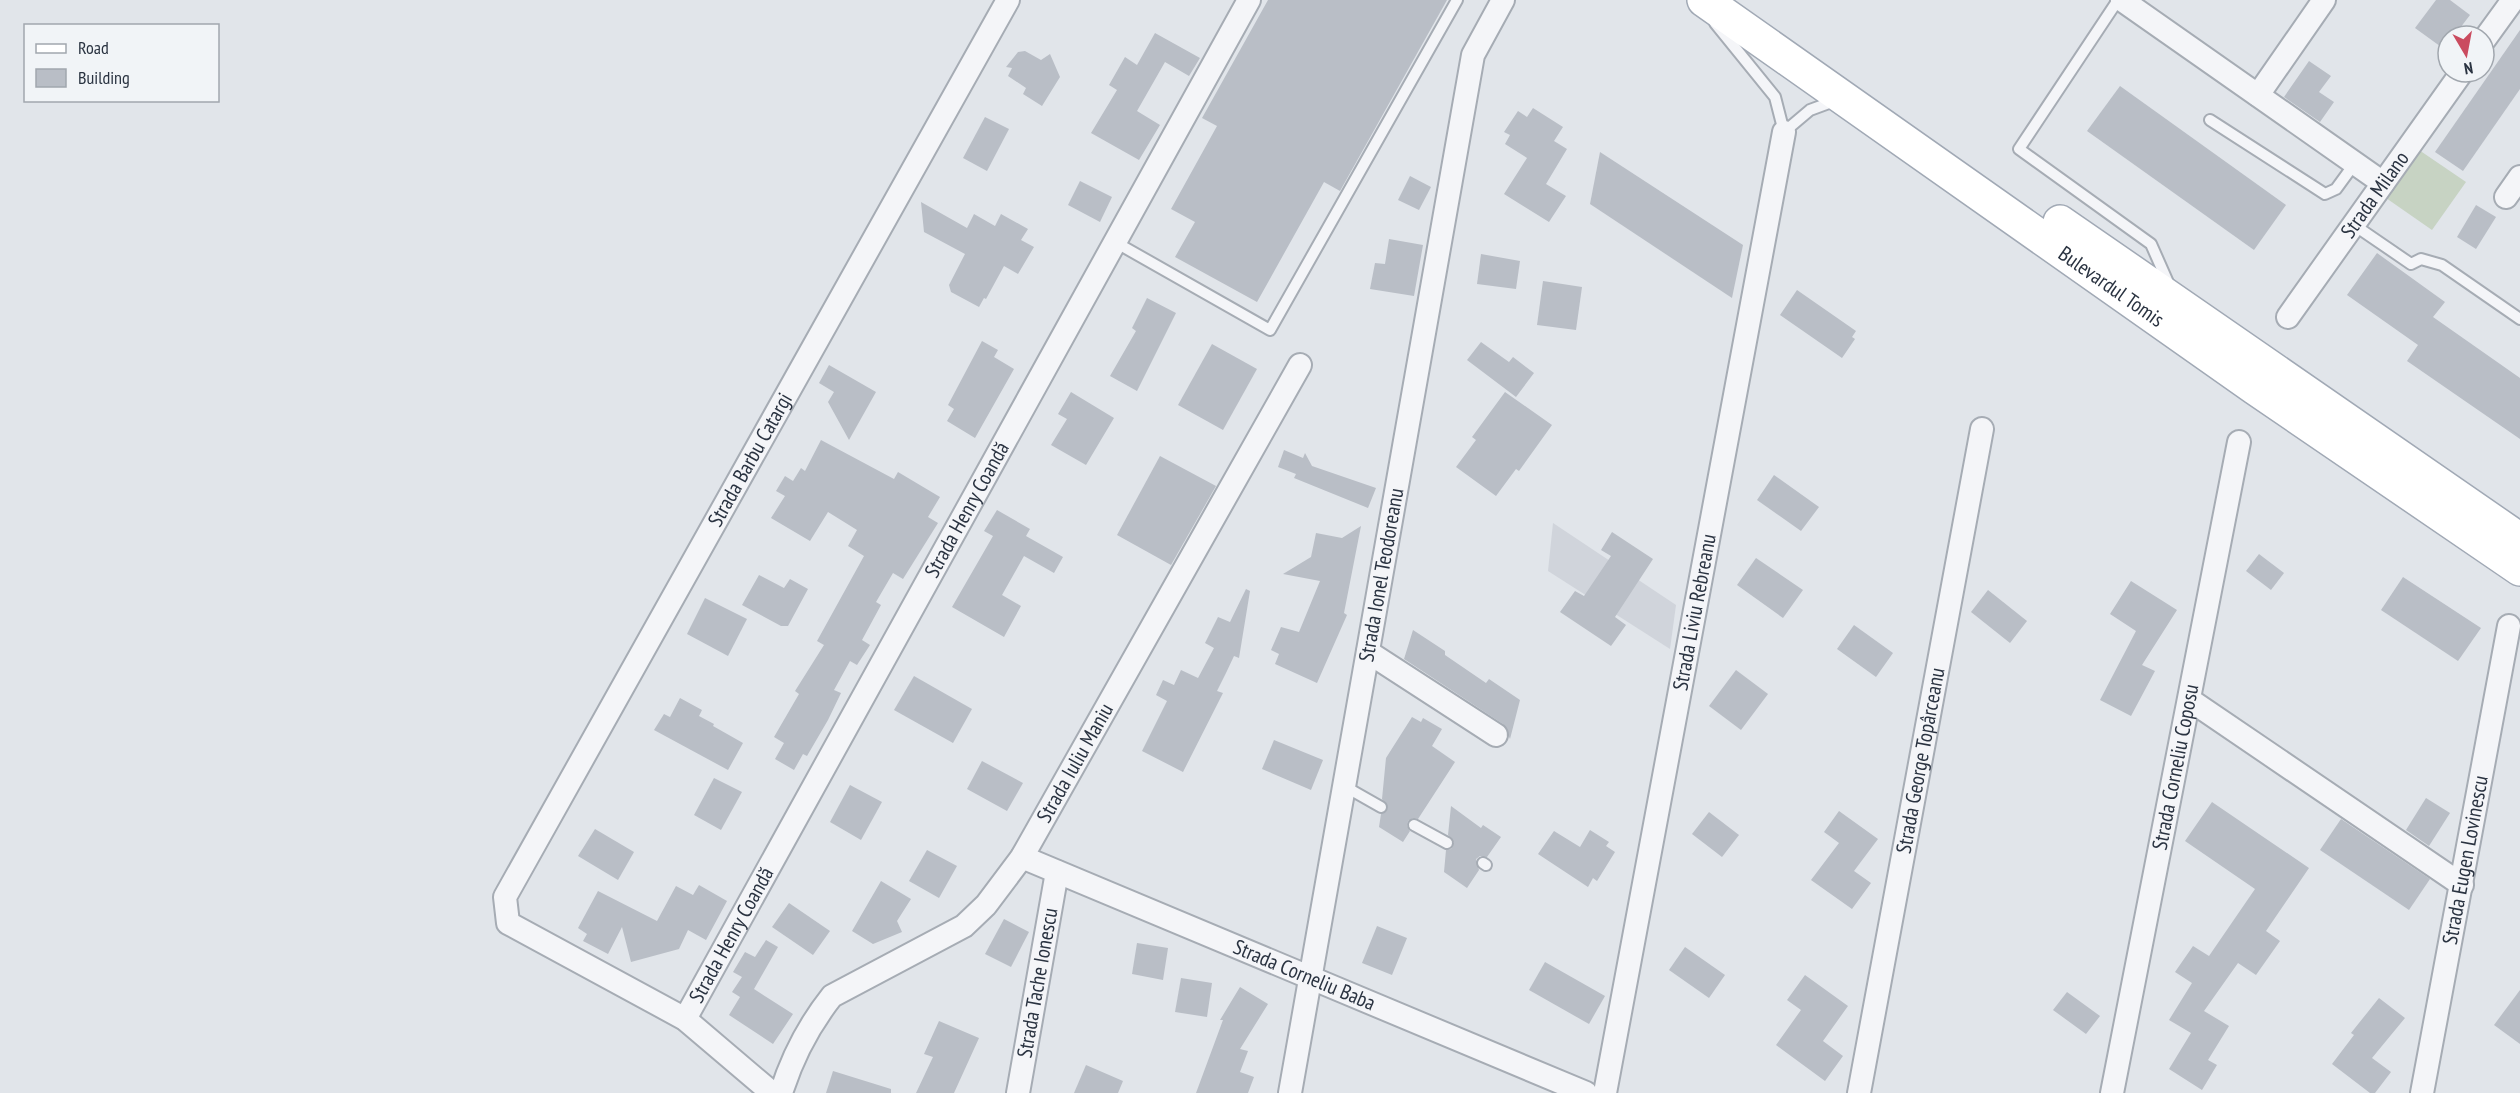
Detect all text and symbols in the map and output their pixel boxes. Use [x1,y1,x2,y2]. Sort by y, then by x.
legend [24,24,219,102]
north arrow [2436,24,2496,84]
text: Road [78,36,109,59]
text: N [2463,58,2475,79]
text: Building [78,66,130,89]
street label: Strada Milano [2334,146,2415,243]
street label: Bulevardul Tomis [2053,240,2170,333]
street label: Strada Barbu Catargi [702,388,798,531]
street label: Strada Henry Coandă [918,437,1015,582]
street label: Strada Ionel Teodoreanu [1352,486,1409,664]
street label: Strada Liviu Rebreanu [1666,532,1722,693]
street label: Strada George Topârceanu [1890,665,1951,856]
street label: Strada Corneliu Coposu [2146,682,2204,852]
street label: Strada Iuliu Maniu [1030,698,1119,827]
street label: Strada Eugen Lovinescu [2436,773,2494,947]
street label: Strada Henry Coandă [683,862,779,1007]
street label: Strada Tache Ionescu [1010,905,1063,1060]
street label: Strada Corneliu Baba [1229,933,1380,1016]

